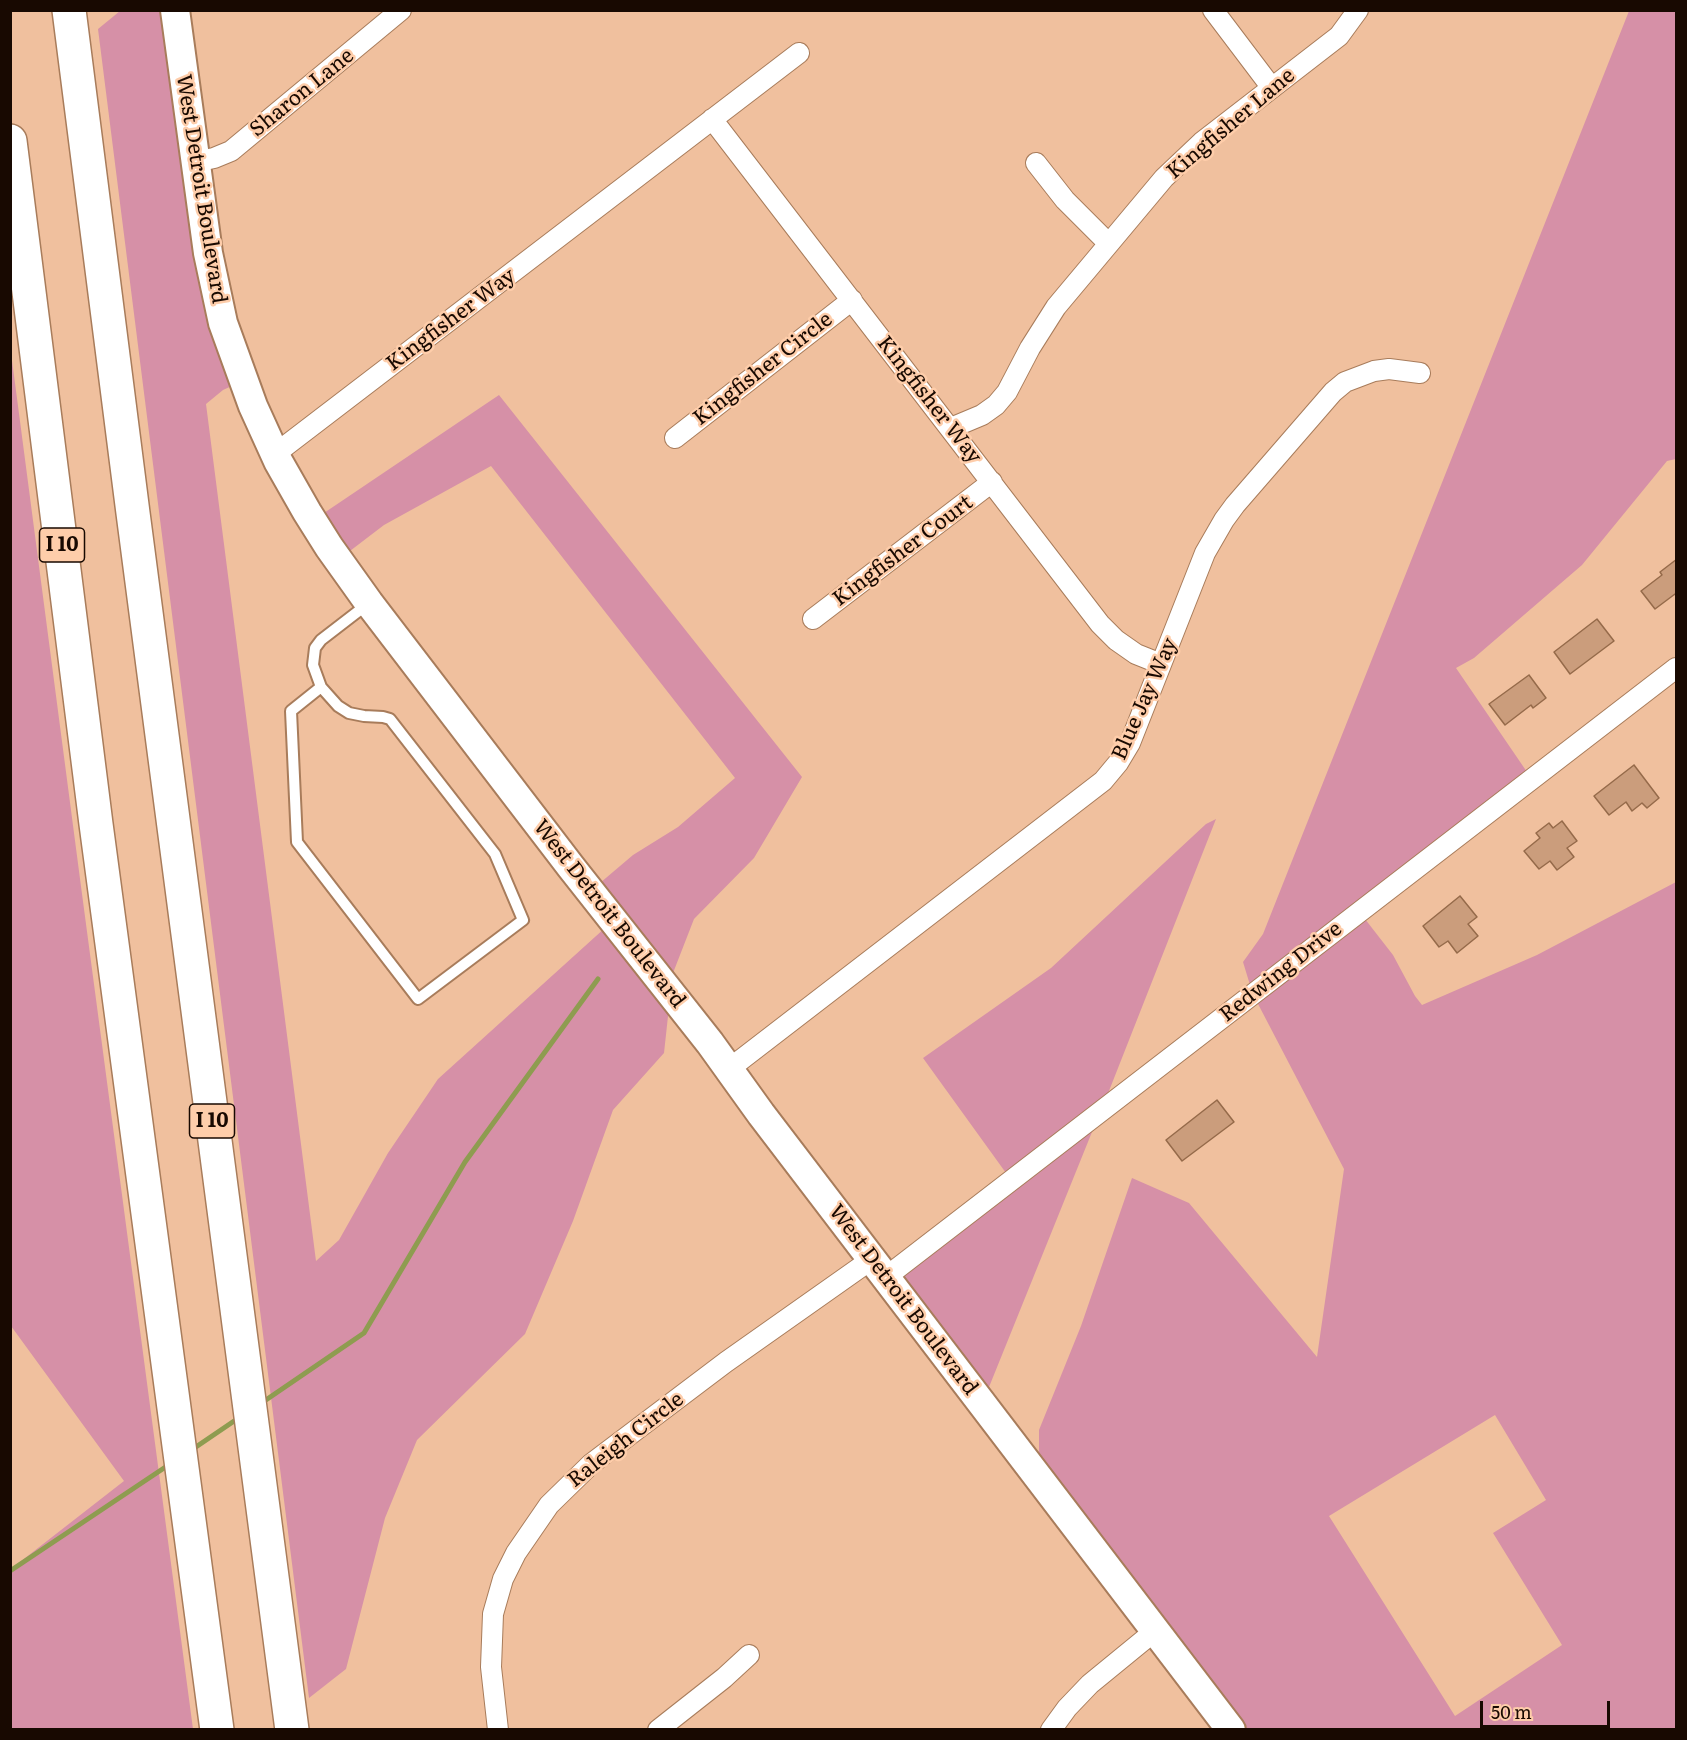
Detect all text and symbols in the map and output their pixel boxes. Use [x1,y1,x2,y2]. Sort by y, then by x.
street label: Sharon Lane [245,43,359,143]
street label: Kingfisher Lane [1162,63,1300,185]
street label: West Detroit Boulevard [170,72,232,306]
street label: Kingfisher Way [382,263,520,377]
street label: Kingfisher Circle [688,307,838,431]
street label: Kingfisher Way [871,331,987,469]
street label: Kingfisher Court [828,490,978,612]
road number: I 10 [40,528,84,562]
street label: Blue Jay Way [1107,634,1183,764]
street label: West Detroit Boulevard [528,815,690,1013]
street label: Redwing Drive [1215,916,1347,1028]
road number: I 10 [190,1104,234,1138]
street label: West Detroit Boulevard [823,1200,983,1400]
street label: Raleigh Circle [563,1387,689,1493]
scale bar [1483,1689,1614,1727]
text: 50 m [1491,1698,1532,1725]

